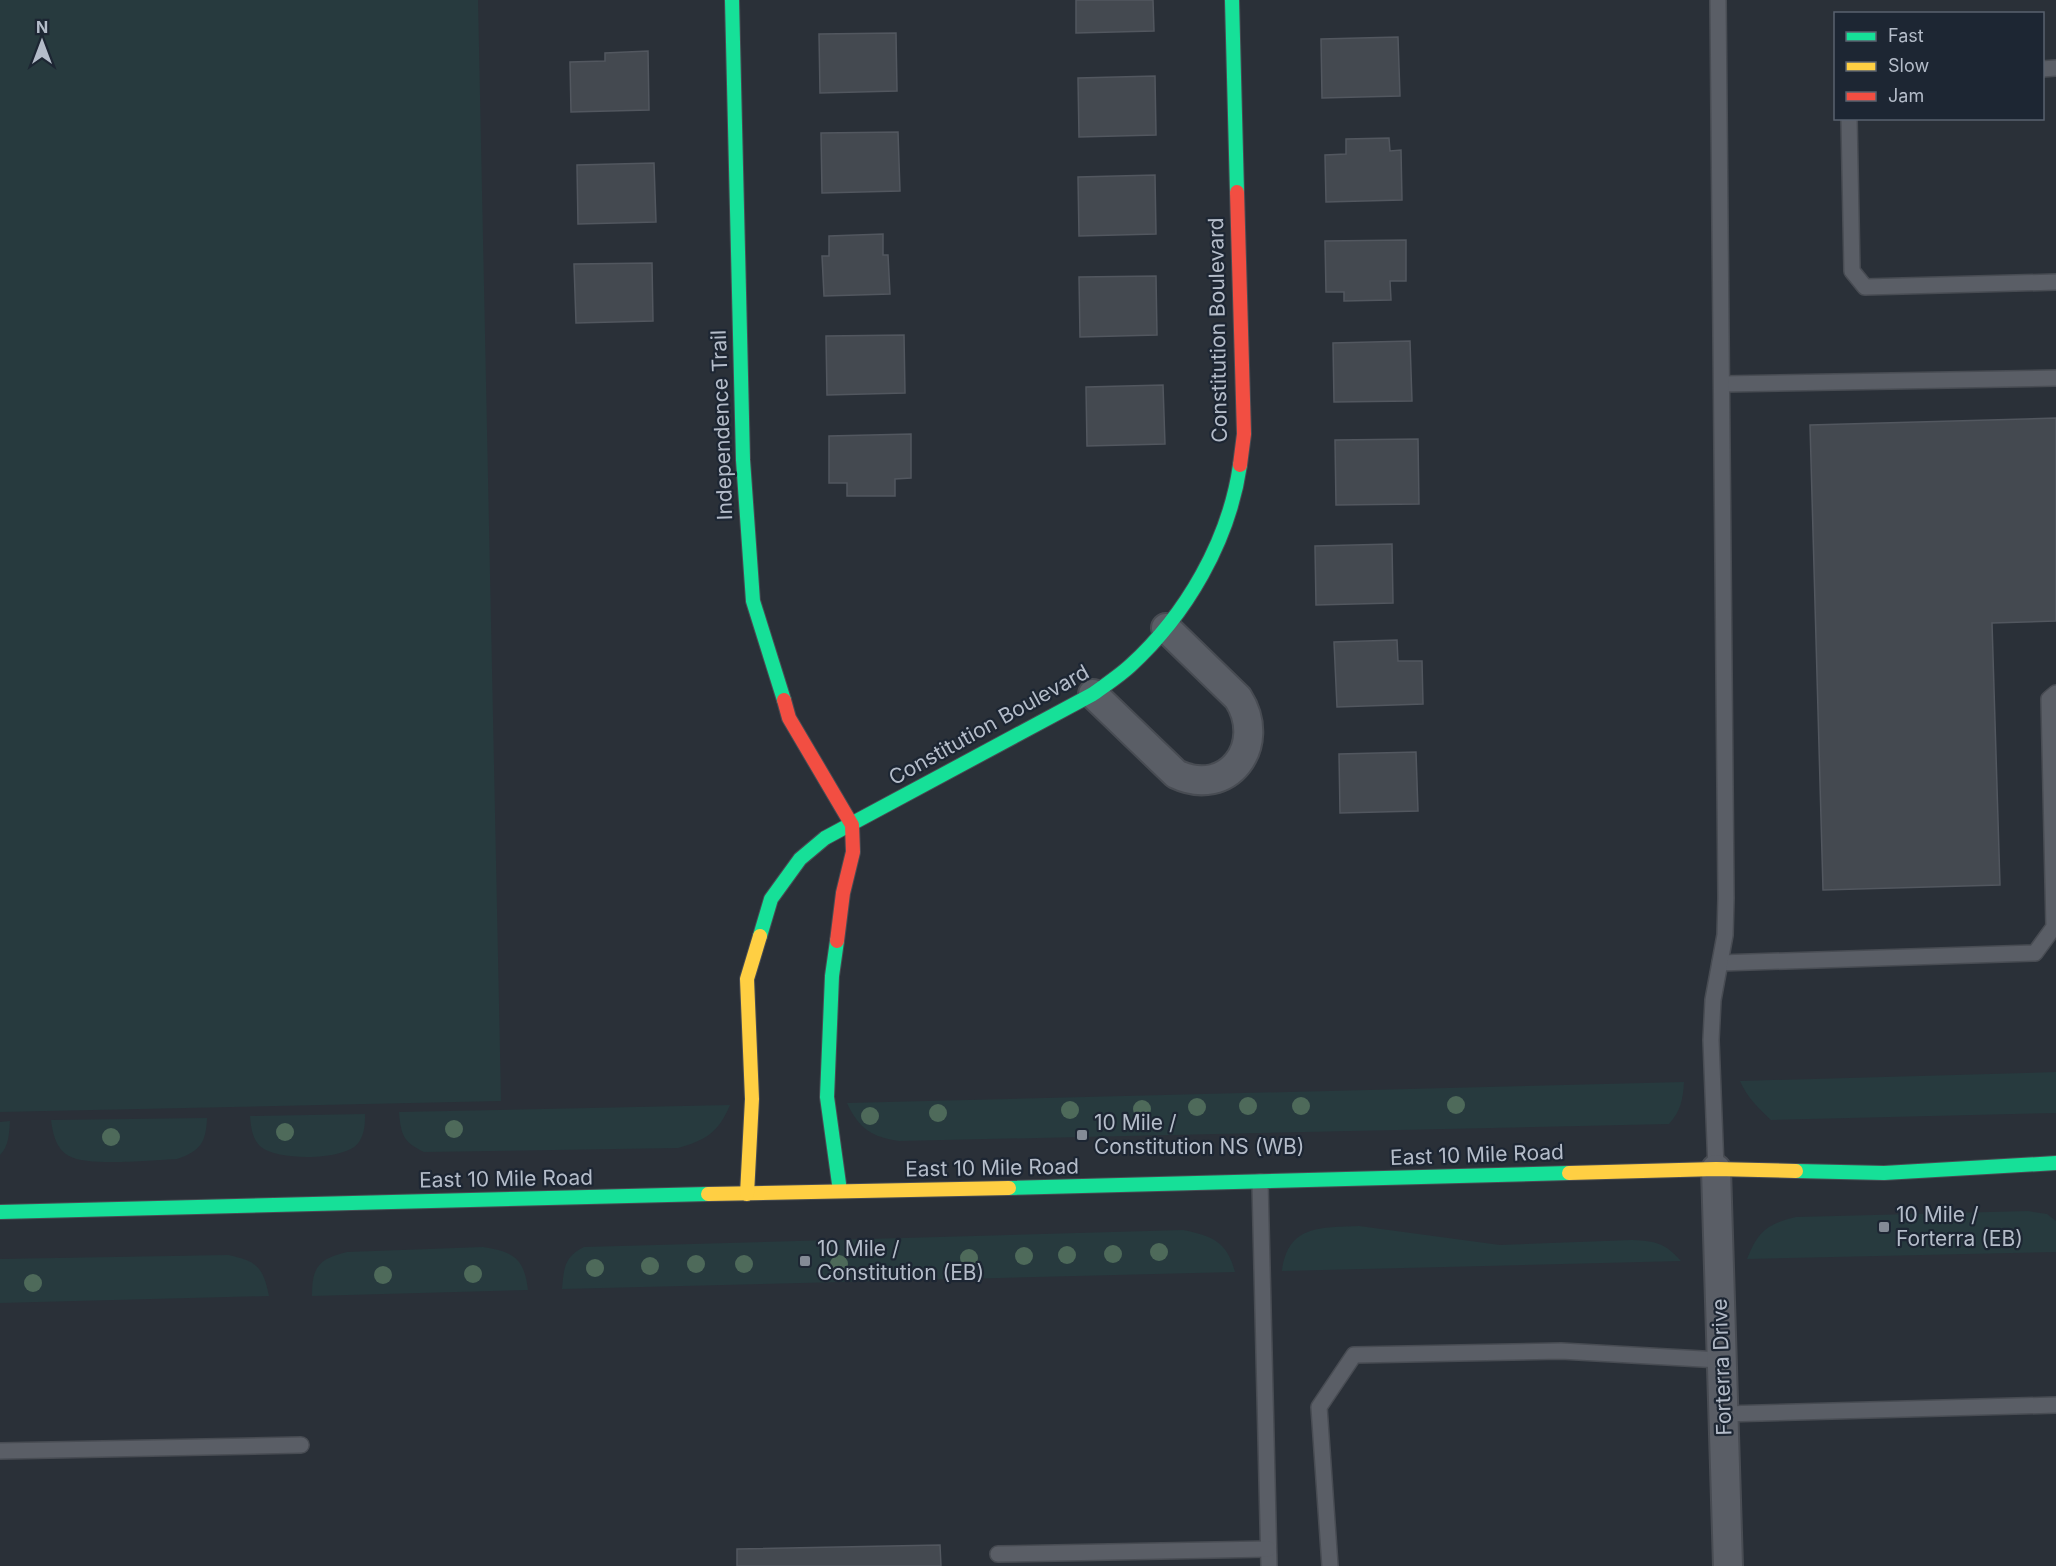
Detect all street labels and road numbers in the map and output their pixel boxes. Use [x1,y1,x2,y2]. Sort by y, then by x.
street label: Constitution Boulevard [1203,217,1232,443]
street label: Independence Trail [706,329,737,521]
street label: Constitution Boulevard [884,659,1093,790]
street label: East 10 Mile Road [1390,1139,1564,1170]
street label: East 10 Mile Road [905,1153,1079,1182]
street label: East 10 Mile Road [419,1164,593,1193]
street label: Forterra Drive [1707,1298,1736,1436]

